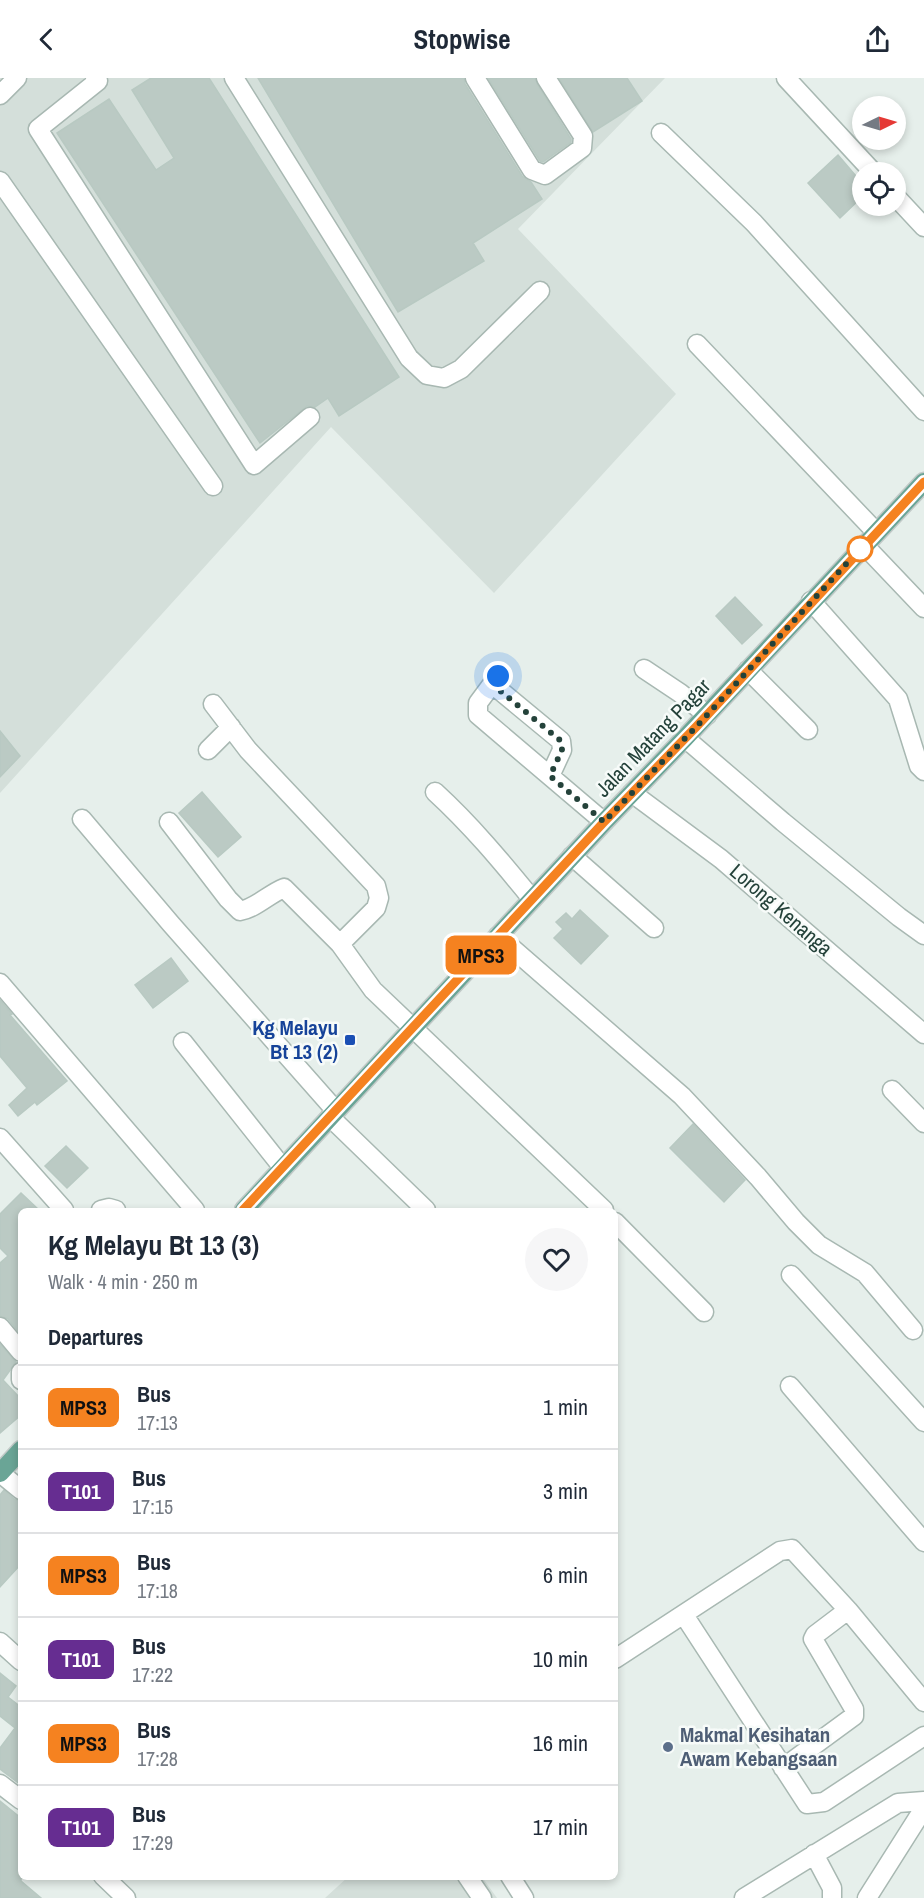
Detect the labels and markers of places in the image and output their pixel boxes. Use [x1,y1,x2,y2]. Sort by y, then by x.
unlabelled marker [847,536,873,562]
place label: Kg Melayu Bt 13 (2) [252,1013,338,1066]
marker: Kg Melayu Bt 13 (2) [343,1033,357,1047]
place label: Makmal Kesihatan Awam Kebangsaan [680,1720,838,1773]
marker: Makmal Kesihatan Awam Kebangsaan [661,1740,675,1754]

